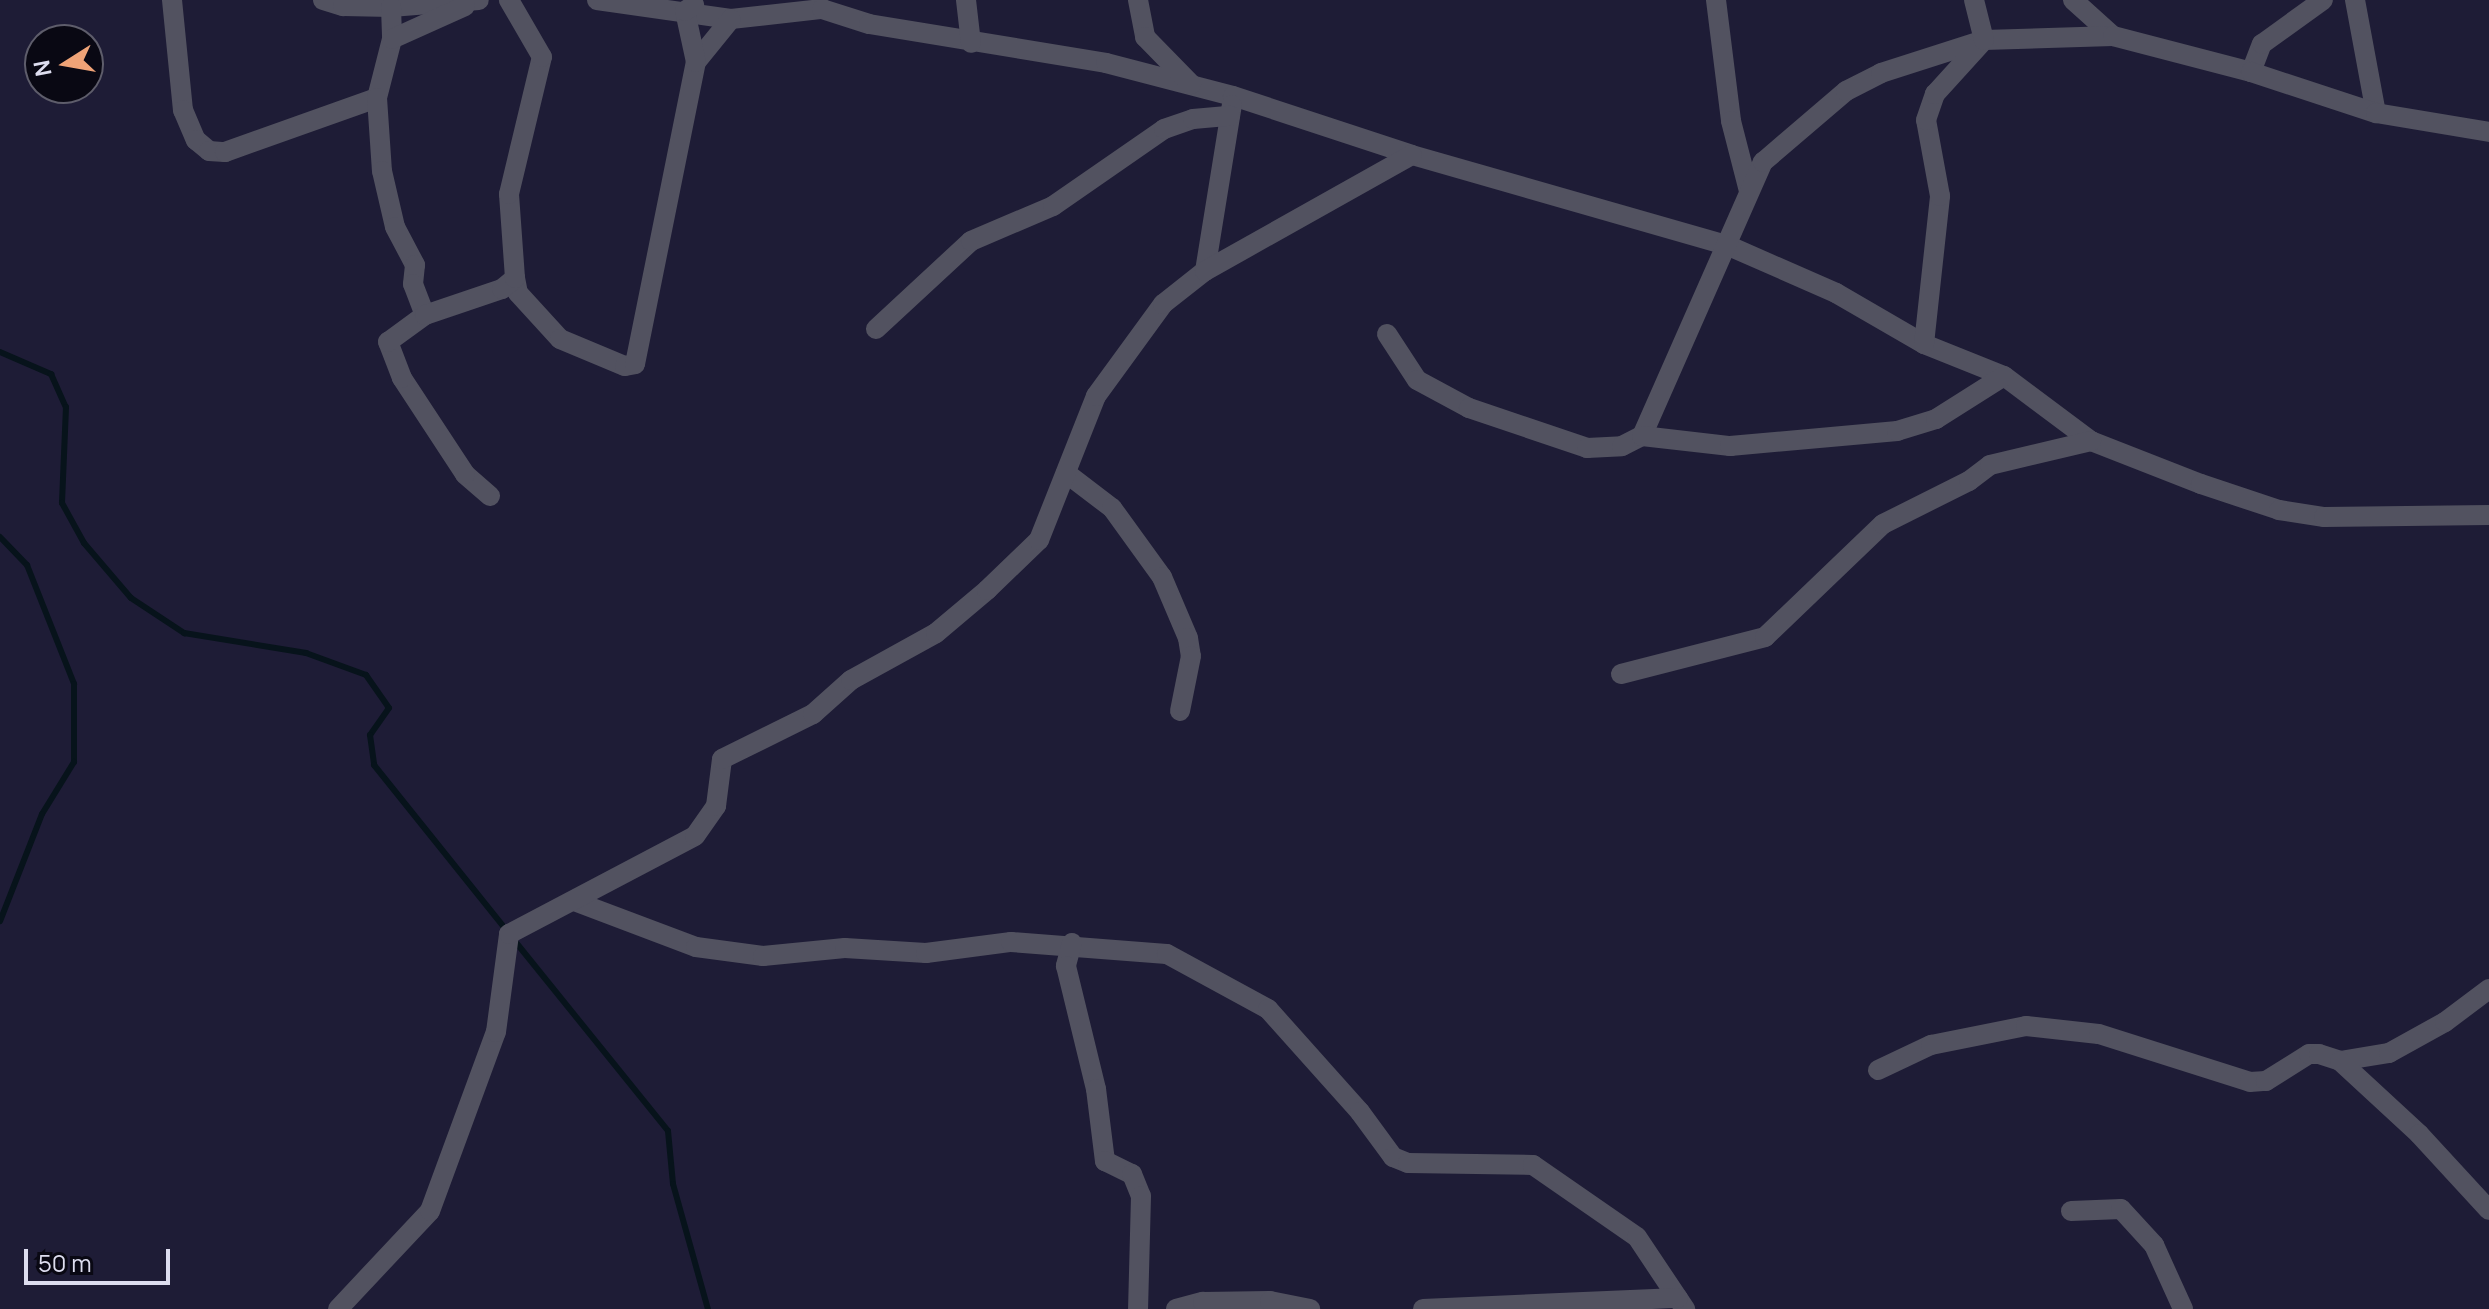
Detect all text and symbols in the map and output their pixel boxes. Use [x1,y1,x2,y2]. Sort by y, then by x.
north arrow [24,24,104,104]
text: N [26,58,59,79]
scale bar [28,1233,174,1283]
text: 50 m [38,1246,92,1279]

